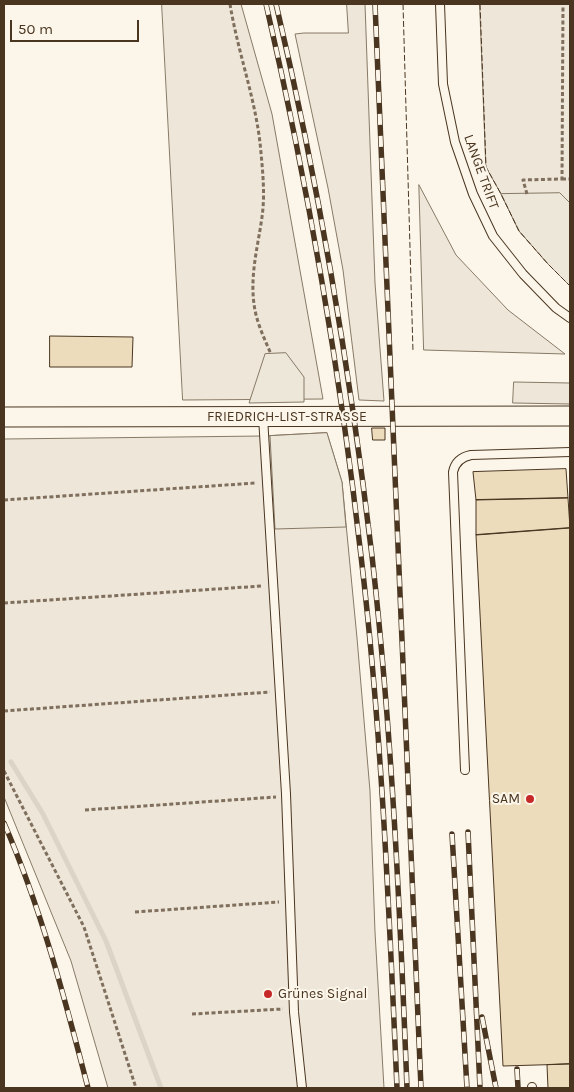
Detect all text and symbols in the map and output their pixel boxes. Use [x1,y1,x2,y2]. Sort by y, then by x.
scale bar [12,10,141,42]
text: 50 m [18,20,53,38]
street label: LANGE TRIFT [460,132,502,212]
street label: FRIEDRICH-LIST-STRASSE [207,409,367,425]
place label: SAM [492,791,520,807]
marker: SAM [524,793,536,805]
place label: Grünes Signal [278,986,367,1002]
marker: Grünes Signal [262,988,274,1000]

